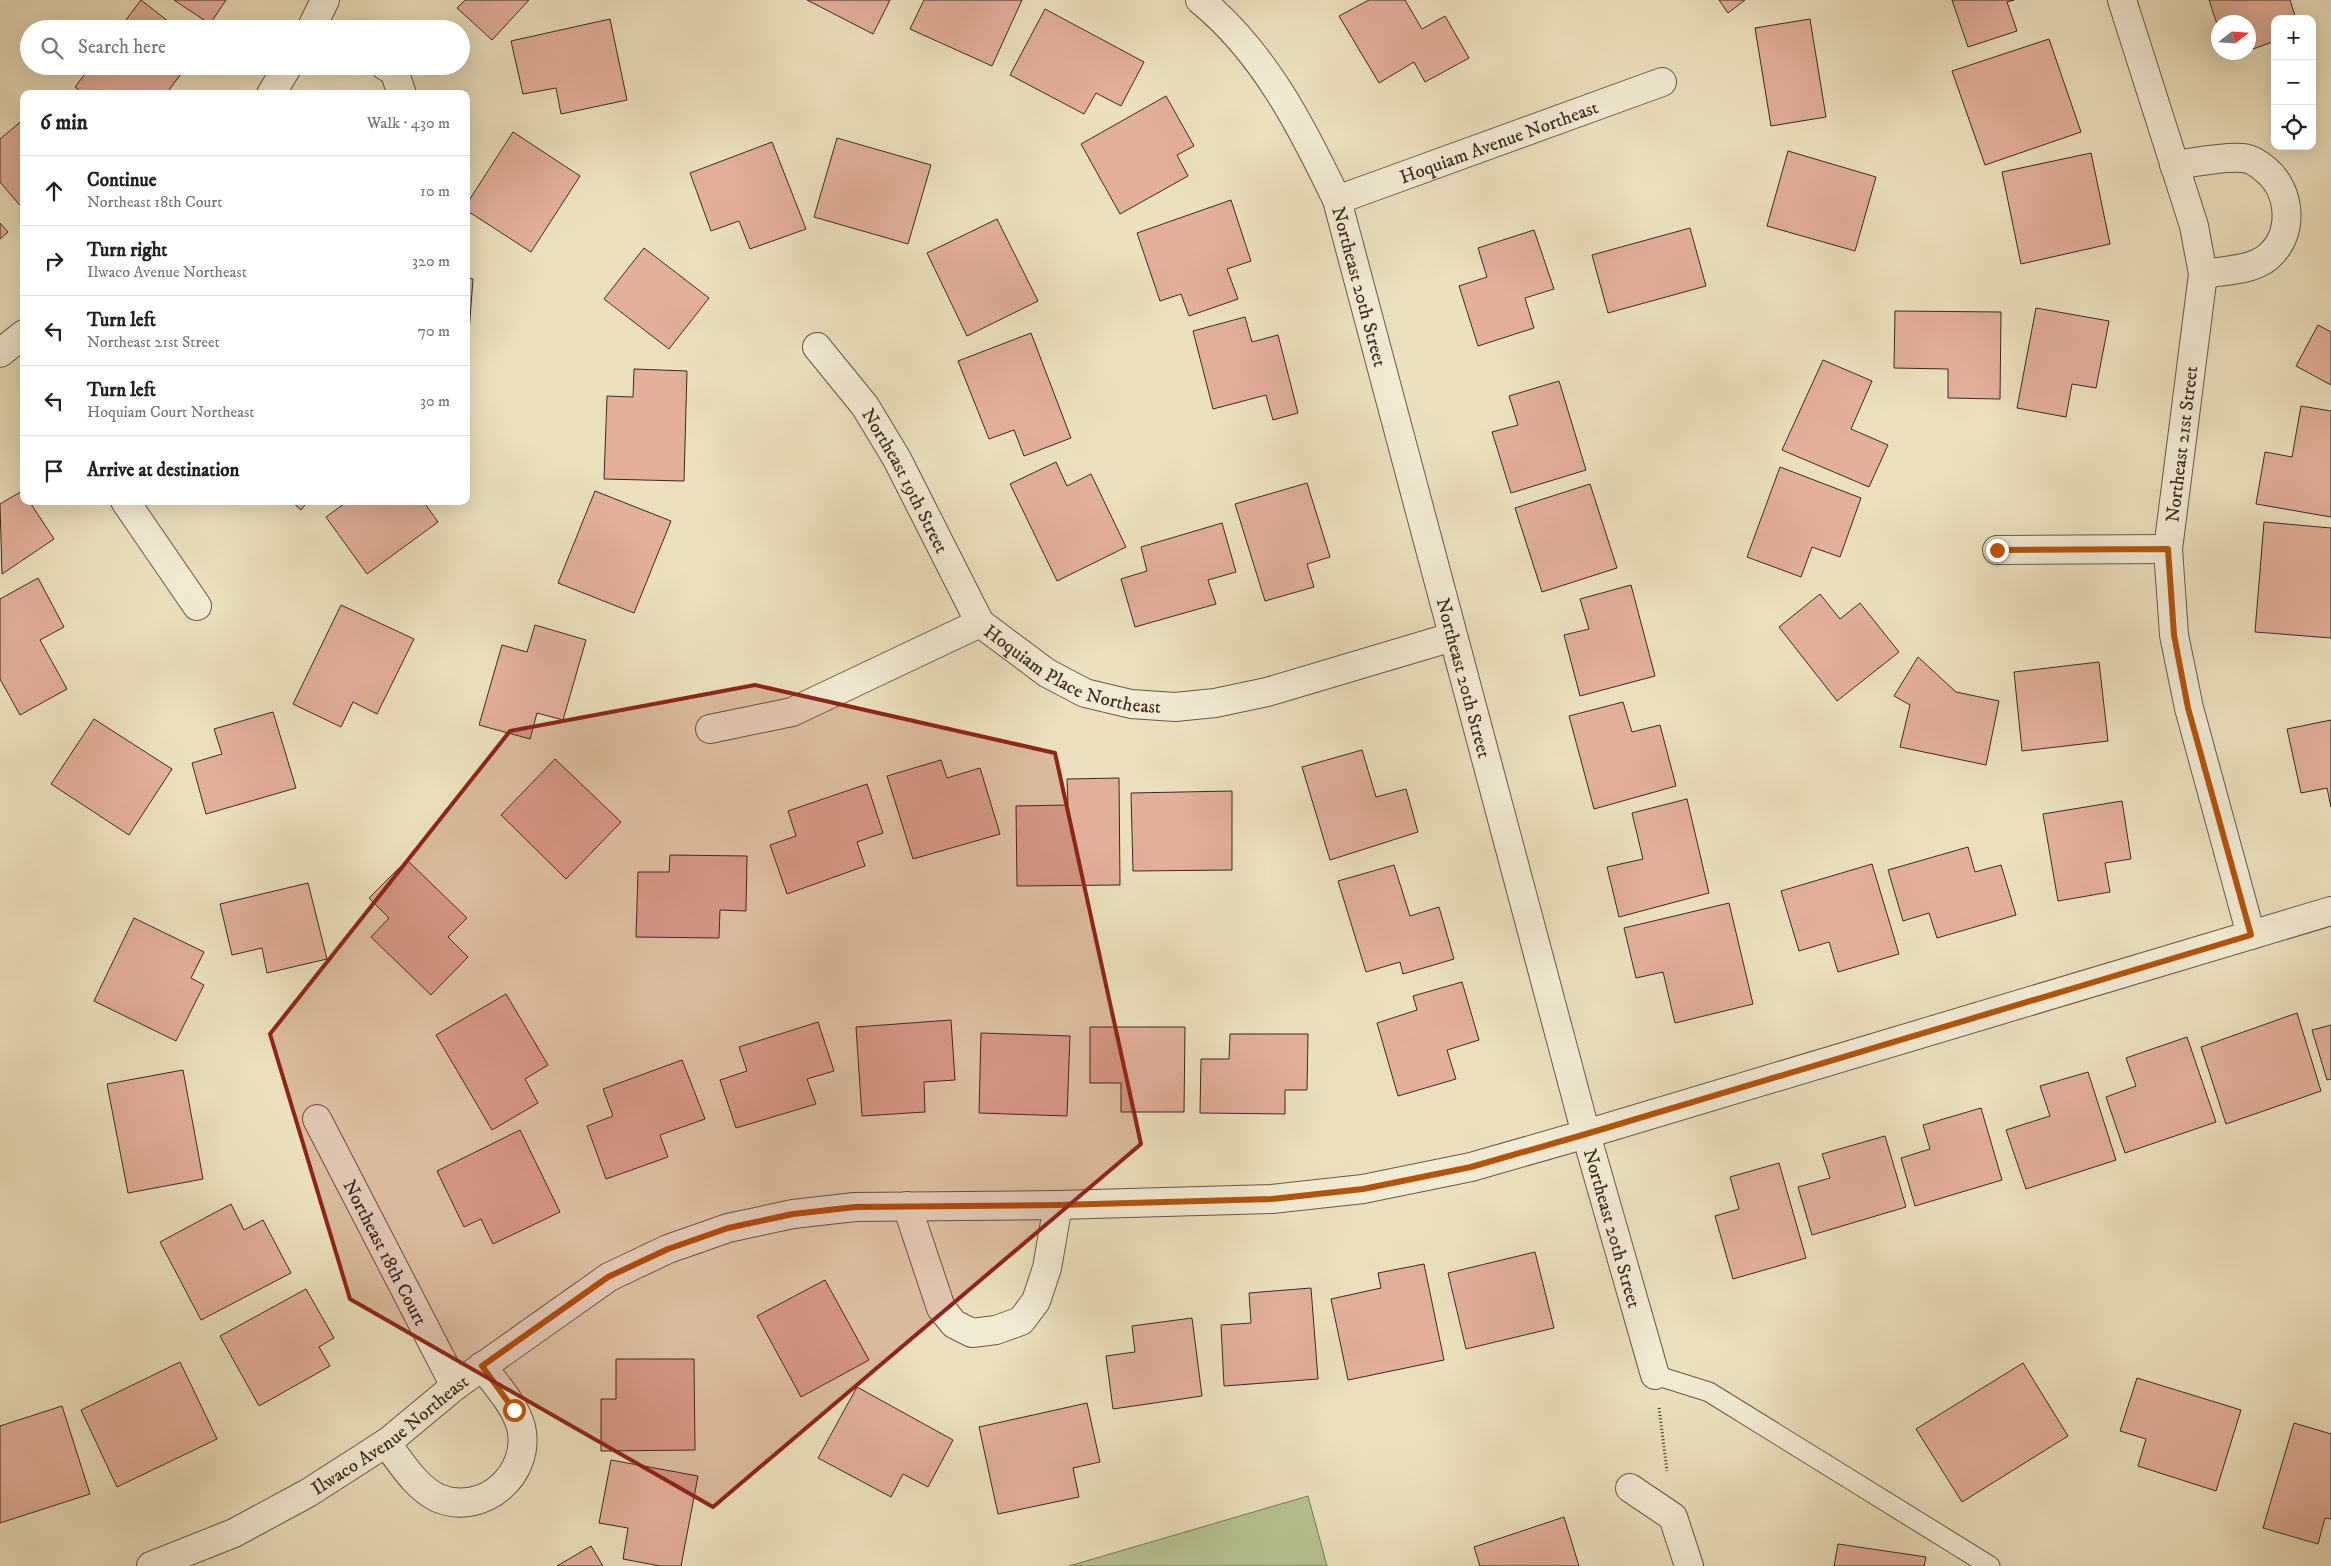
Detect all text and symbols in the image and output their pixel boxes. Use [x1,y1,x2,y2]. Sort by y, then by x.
north arrow [2211,15,2256,60]
map controls [2271,15,2316,150]
button: + [2271,15,2316,60]
search box [20,20,470,75]
icon: search [38,34,66,62]
text: Search here [78,36,166,59]
button: − [2271,60,2316,105]
street label: Hoquiam Avenue Northeast [1397,96,1602,189]
button: locate [2271,105,2316,150]
text: 6 min [40,110,88,136]
text: Walk · 430 m [367,113,450,133]
text: Continue [87,169,157,192]
icon: ahead [40,177,68,205]
text: 10 m [420,181,450,201]
text: Northeast 18th Court [87,192,222,212]
street label: Northeast 20th Street [1326,204,1391,369]
text: Turn right [87,239,167,262]
icon: right [40,247,68,275]
text: 320 m [412,251,450,271]
text: Ilwaco Avenue Northeast [87,262,247,282]
text: Turn left [87,309,156,332]
icon: left [40,317,68,345]
text: 70 m [418,321,450,341]
text: Northeast 21st Street [87,332,220,352]
street label: Northeast 21st Street [2161,365,2204,524]
text: Turn left [87,379,156,402]
icon: left [40,387,68,415]
text: 30 m [420,391,450,411]
text: Hoquiam Court Northeast [87,402,254,422]
street label: Northeast 19th Street [856,404,953,557]
icon: arrive [40,457,68,485]
text: Arrive at destination [87,459,239,482]
route end [1986,539,2009,562]
street label: Northeast 20th Street [1431,596,1495,761]
street label: Hoquiam Place Northeast [979,620,1162,719]
street label: Northeast 20th Street [1578,1146,1645,1311]
street label: Northeast 18th Court [337,1176,432,1330]
street label: Ilwaco Avenue Northeast [307,1370,473,1501]
route start [503,1399,526,1422]

